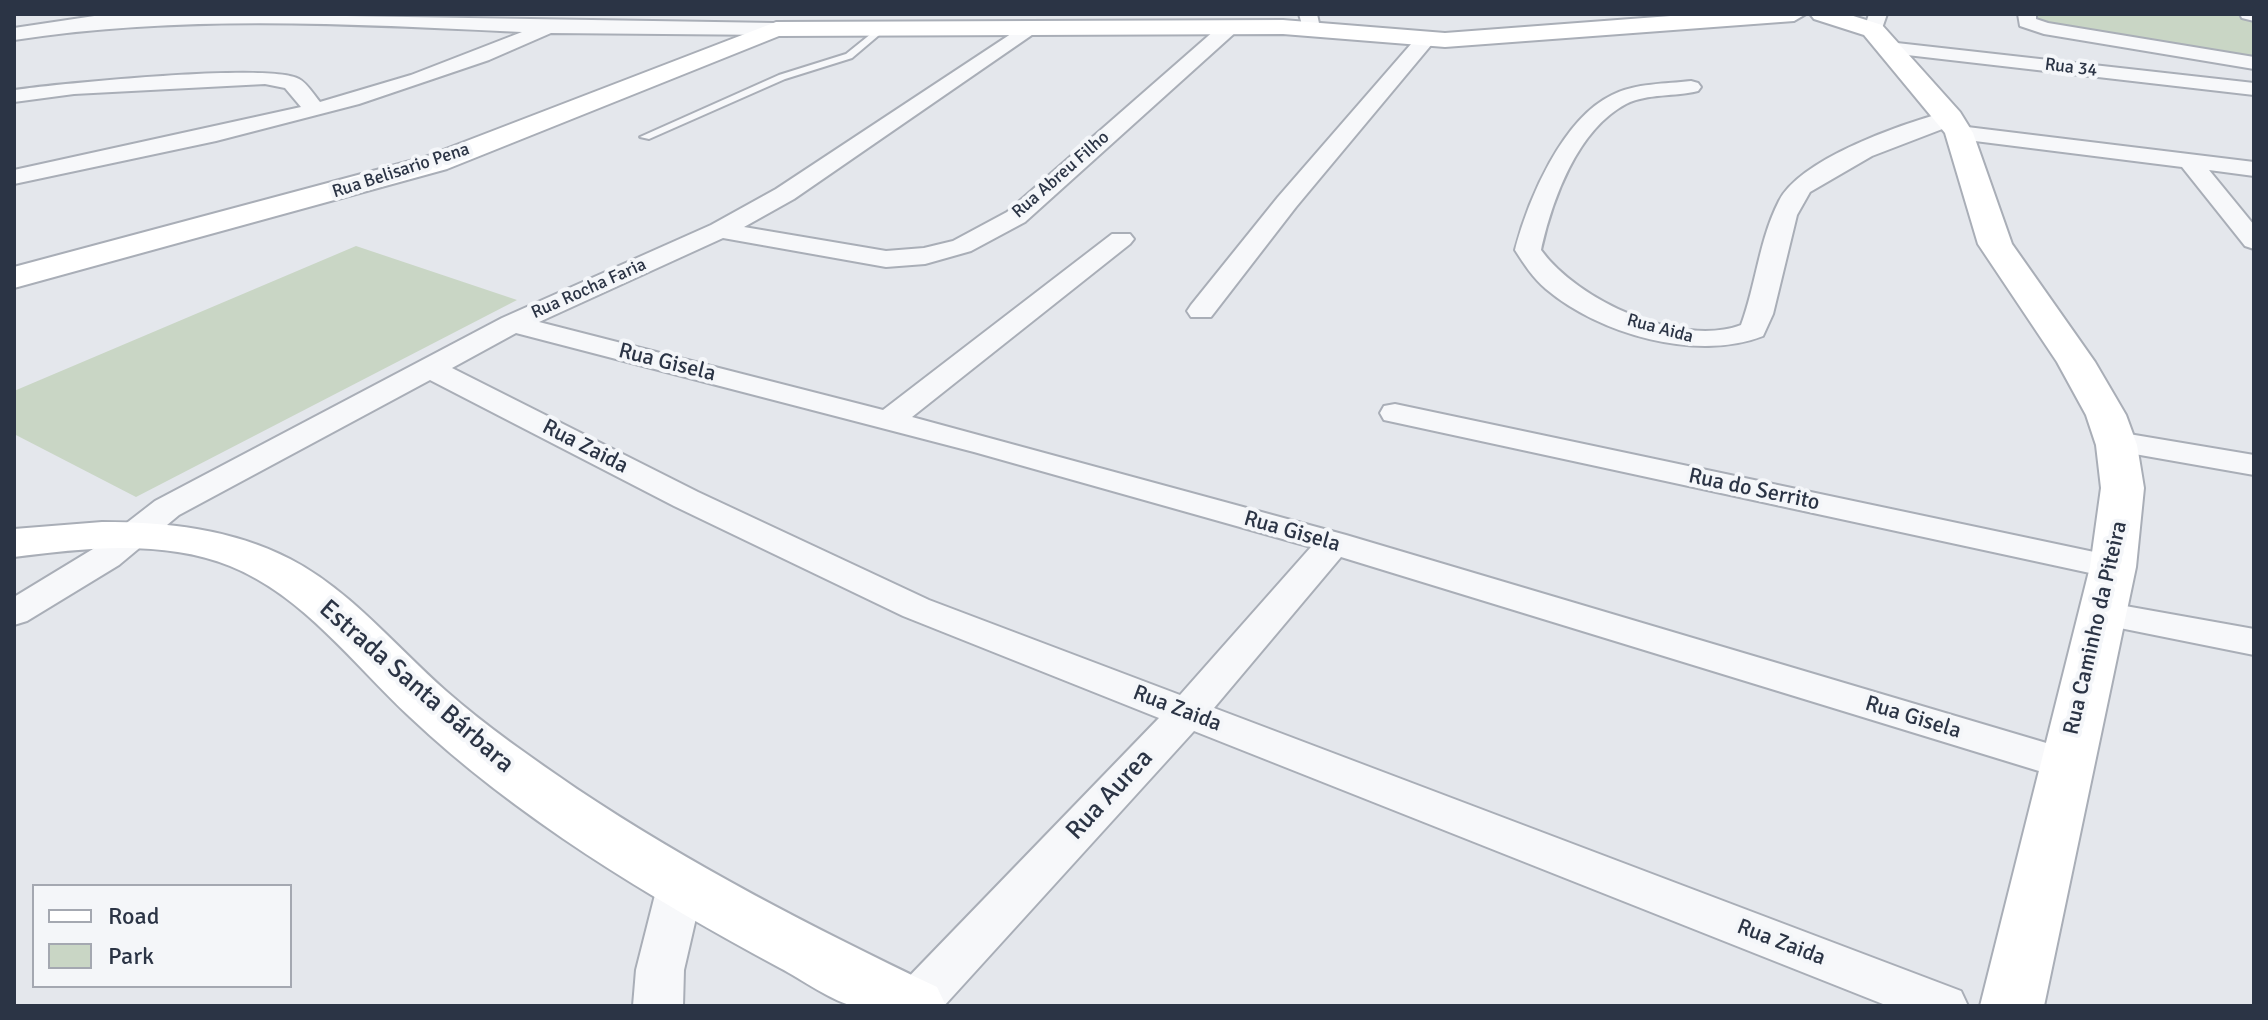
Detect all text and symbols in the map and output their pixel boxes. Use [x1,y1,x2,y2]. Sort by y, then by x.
street label: Rua 34 [2043,54,2099,82]
street label: Rua Abreu Filho [1008,127,1114,223]
street label: Rua Belisario Pena [330,139,472,203]
street label: Rua Rocha Faria [528,254,650,324]
street label: Rua Aida [1624,310,1696,348]
street label: Rua Gisela [616,338,718,388]
street label: Rua Zaida [538,414,632,480]
street label: Rua do Serrito [1686,463,1822,517]
street label: Rua Gisela [1241,506,1343,558]
street label: Rua Caminho da Piteira [2059,519,2133,737]
street label: Estrada Santa Bárbara [312,594,520,780]
street label: Rua Zaida [1129,680,1225,738]
street label: Rua Gisela [1862,691,1964,745]
street label: Rua Aurea [1060,743,1160,847]
legend [32,884,292,988]
text: Road [108,901,159,931]
street label: Rua Zaida [1733,914,1829,972]
text: Park [108,941,154,971]

